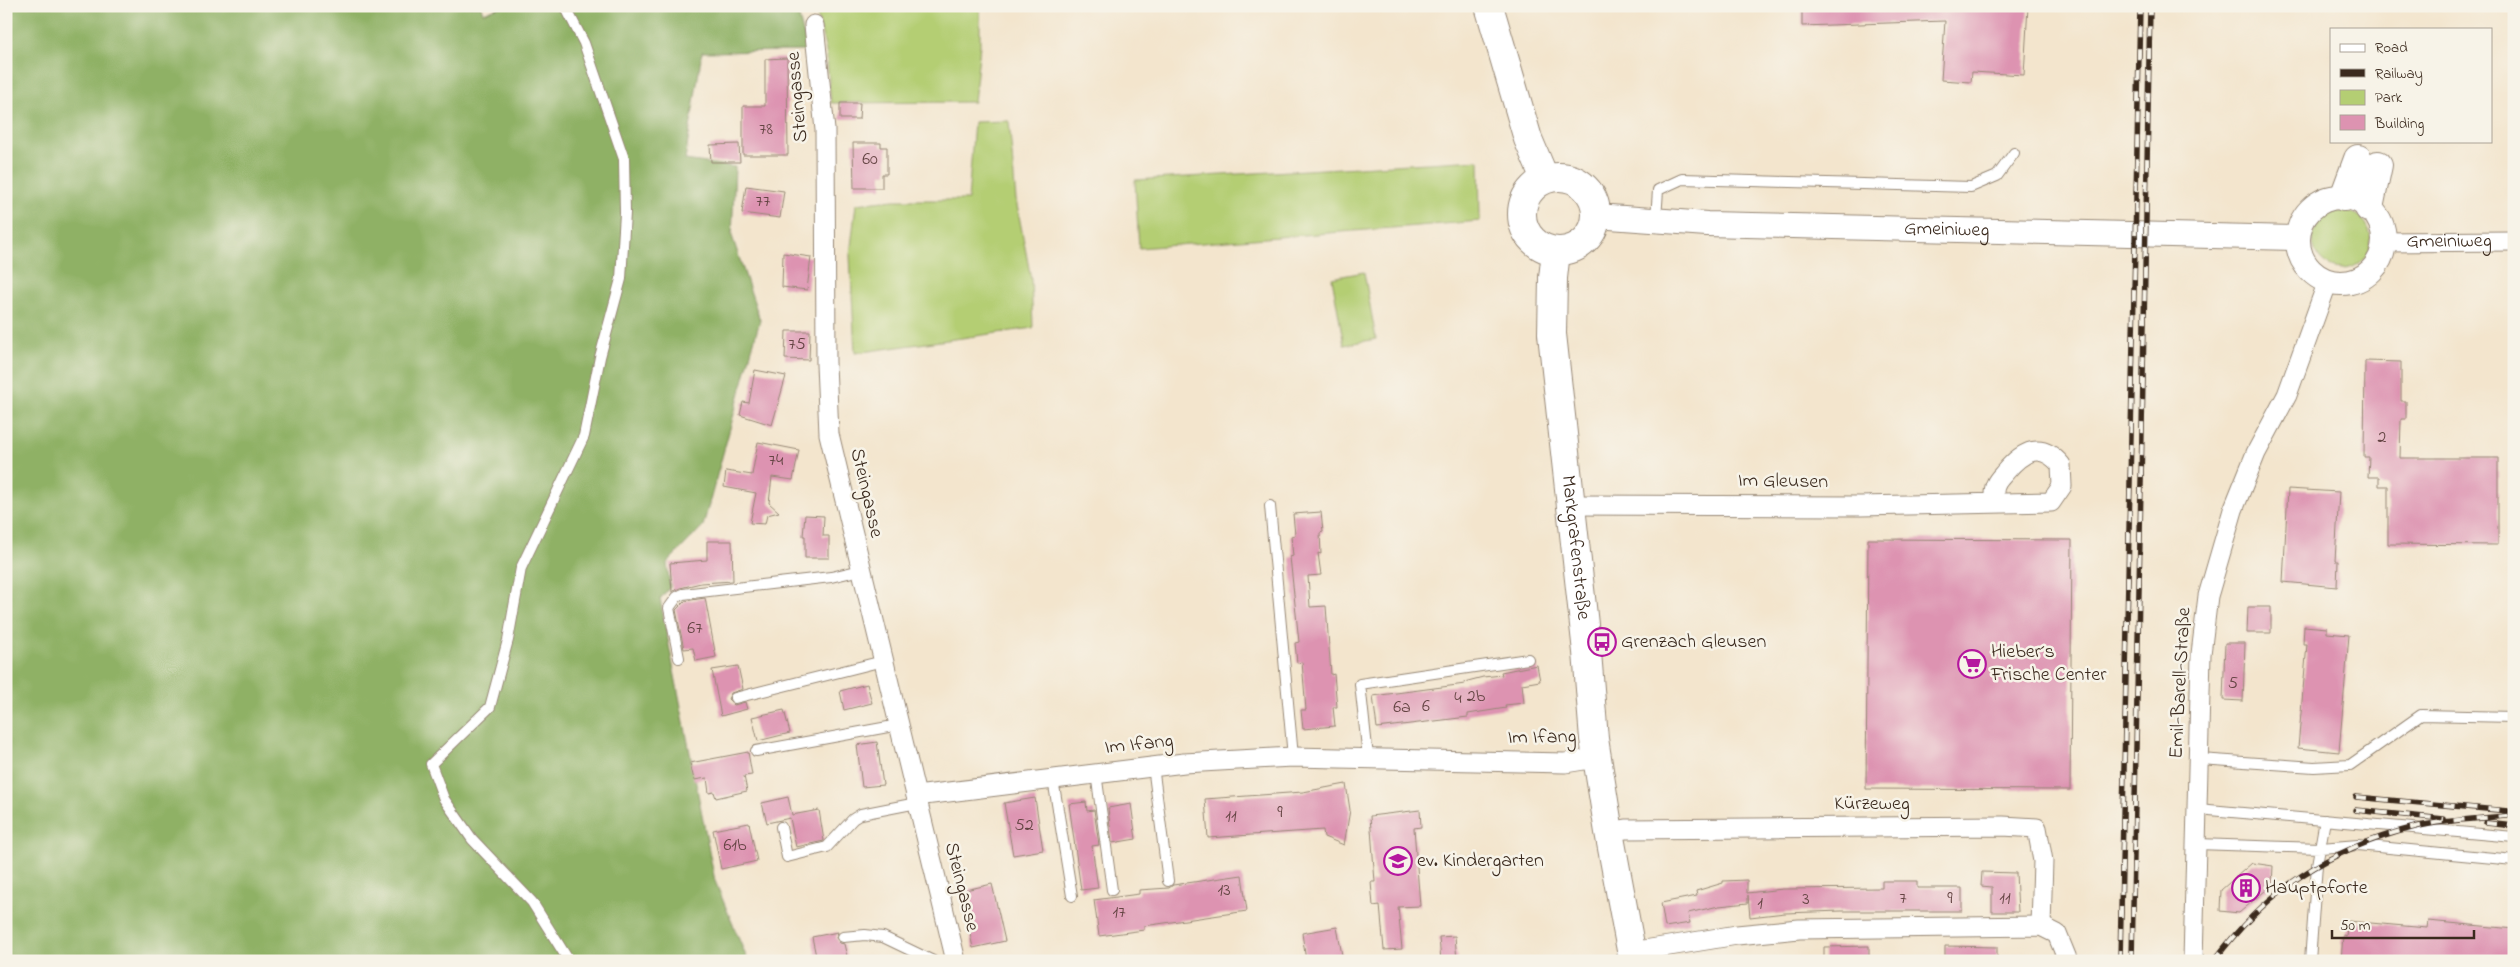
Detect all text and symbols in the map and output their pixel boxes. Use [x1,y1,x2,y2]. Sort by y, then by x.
legend [2330,28,2492,142]
text: Road [2375,37,2408,59]
street label: Steingasse [780,50,817,144]
text: Railway [2375,63,2423,86]
text: Park [2375,87,2403,109]
text: Building [2374,113,2424,136]
house number: 78 [759,117,773,143]
house number: 60 [862,147,878,173]
house number: 77 [756,189,771,215]
street label: Gmeiniweg [1904,214,1990,246]
street label: Gmeiniweg [2406,227,2492,257]
house number: 75 [788,332,806,358]
house number: 2 [2378,425,2387,451]
street label: Steingasse [841,445,890,541]
house number: 74 [769,448,784,474]
street label: Im Gleusen [1738,467,1829,497]
street label: Markgrafenstraße [1553,474,1598,621]
street label: Emil-Barell-Straße [2163,606,2199,760]
house number: 67 [687,616,703,642]
bus stop icon: Grenzach Gleusen [1587,627,1617,657]
place label: Grenzach Gleusen [1621,628,1766,657]
place label: Hieber´s Frische Center [1990,638,2107,690]
supermarket icon: Hieber´s Frische Center [1957,649,1987,679]
house number: 5 [2228,671,2238,697]
house number: 2b [1467,684,1486,710]
house number: 4 [1454,686,1462,712]
house number: 6 [1422,694,1430,720]
house number: 6a [1393,695,1411,721]
street label: Im Ifang [1507,723,1577,754]
street label: Im Ifang [1103,727,1175,764]
street label: Kürzeweg [1834,790,1910,820]
house number: 9 [1277,800,1283,826]
house number: 11 [1225,804,1237,830]
house number: 52 [1014,813,1034,839]
house number: 61b [723,833,747,859]
street label: Steingasse [935,839,986,935]
school or university icon: ev. Kindergarten [1383,846,1413,876]
place label: ev. Kindergarten [1417,847,1544,877]
building icon: Hauptpforte [2231,873,2261,903]
place label: Hauptpforte [2265,874,2368,903]
house number: 13 [1217,878,1231,904]
house number: 7 [1899,886,1907,912]
house number: 9 [1947,886,1953,912]
house number: 11 [1999,886,2011,912]
house number: 3 [1802,887,1810,913]
house number: 1 [1757,891,1763,917]
house number: 17 [1112,900,1126,926]
scale bar [2332,907,2475,939]
text: 50 m [2340,915,2371,937]

